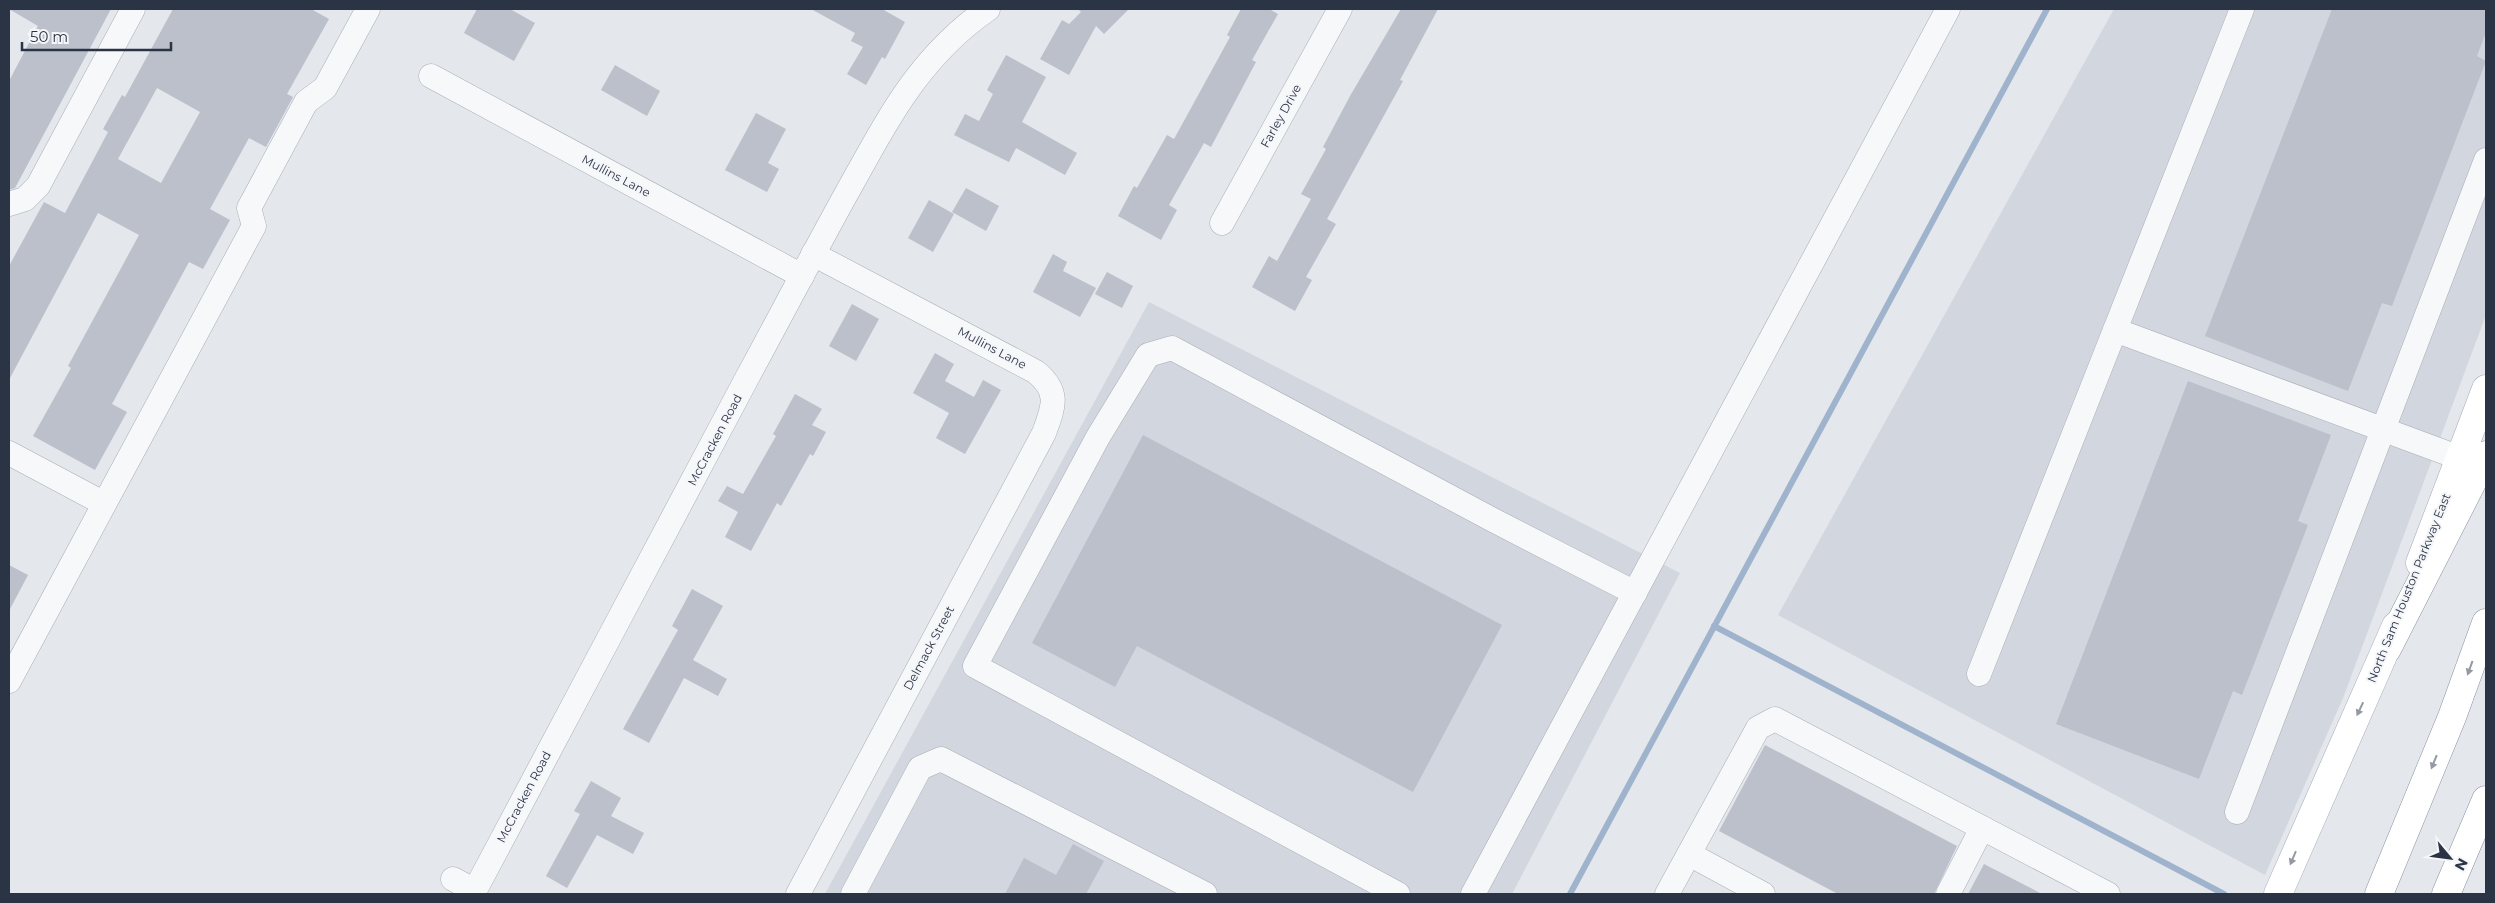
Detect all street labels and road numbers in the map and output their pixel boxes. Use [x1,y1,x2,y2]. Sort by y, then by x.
street label: Farley Drive [1257,81,1304,150]
street label: Mullins Lane [579,151,653,200]
street label: Mullins Lane [955,323,1029,372]
street label: McCracken Road [684,391,745,488]
street label: North Sam Houston Parkway East [2364,491,2454,685]
street label: Delmack Street [900,603,957,693]
street label: McCracken Road [493,748,554,845]

